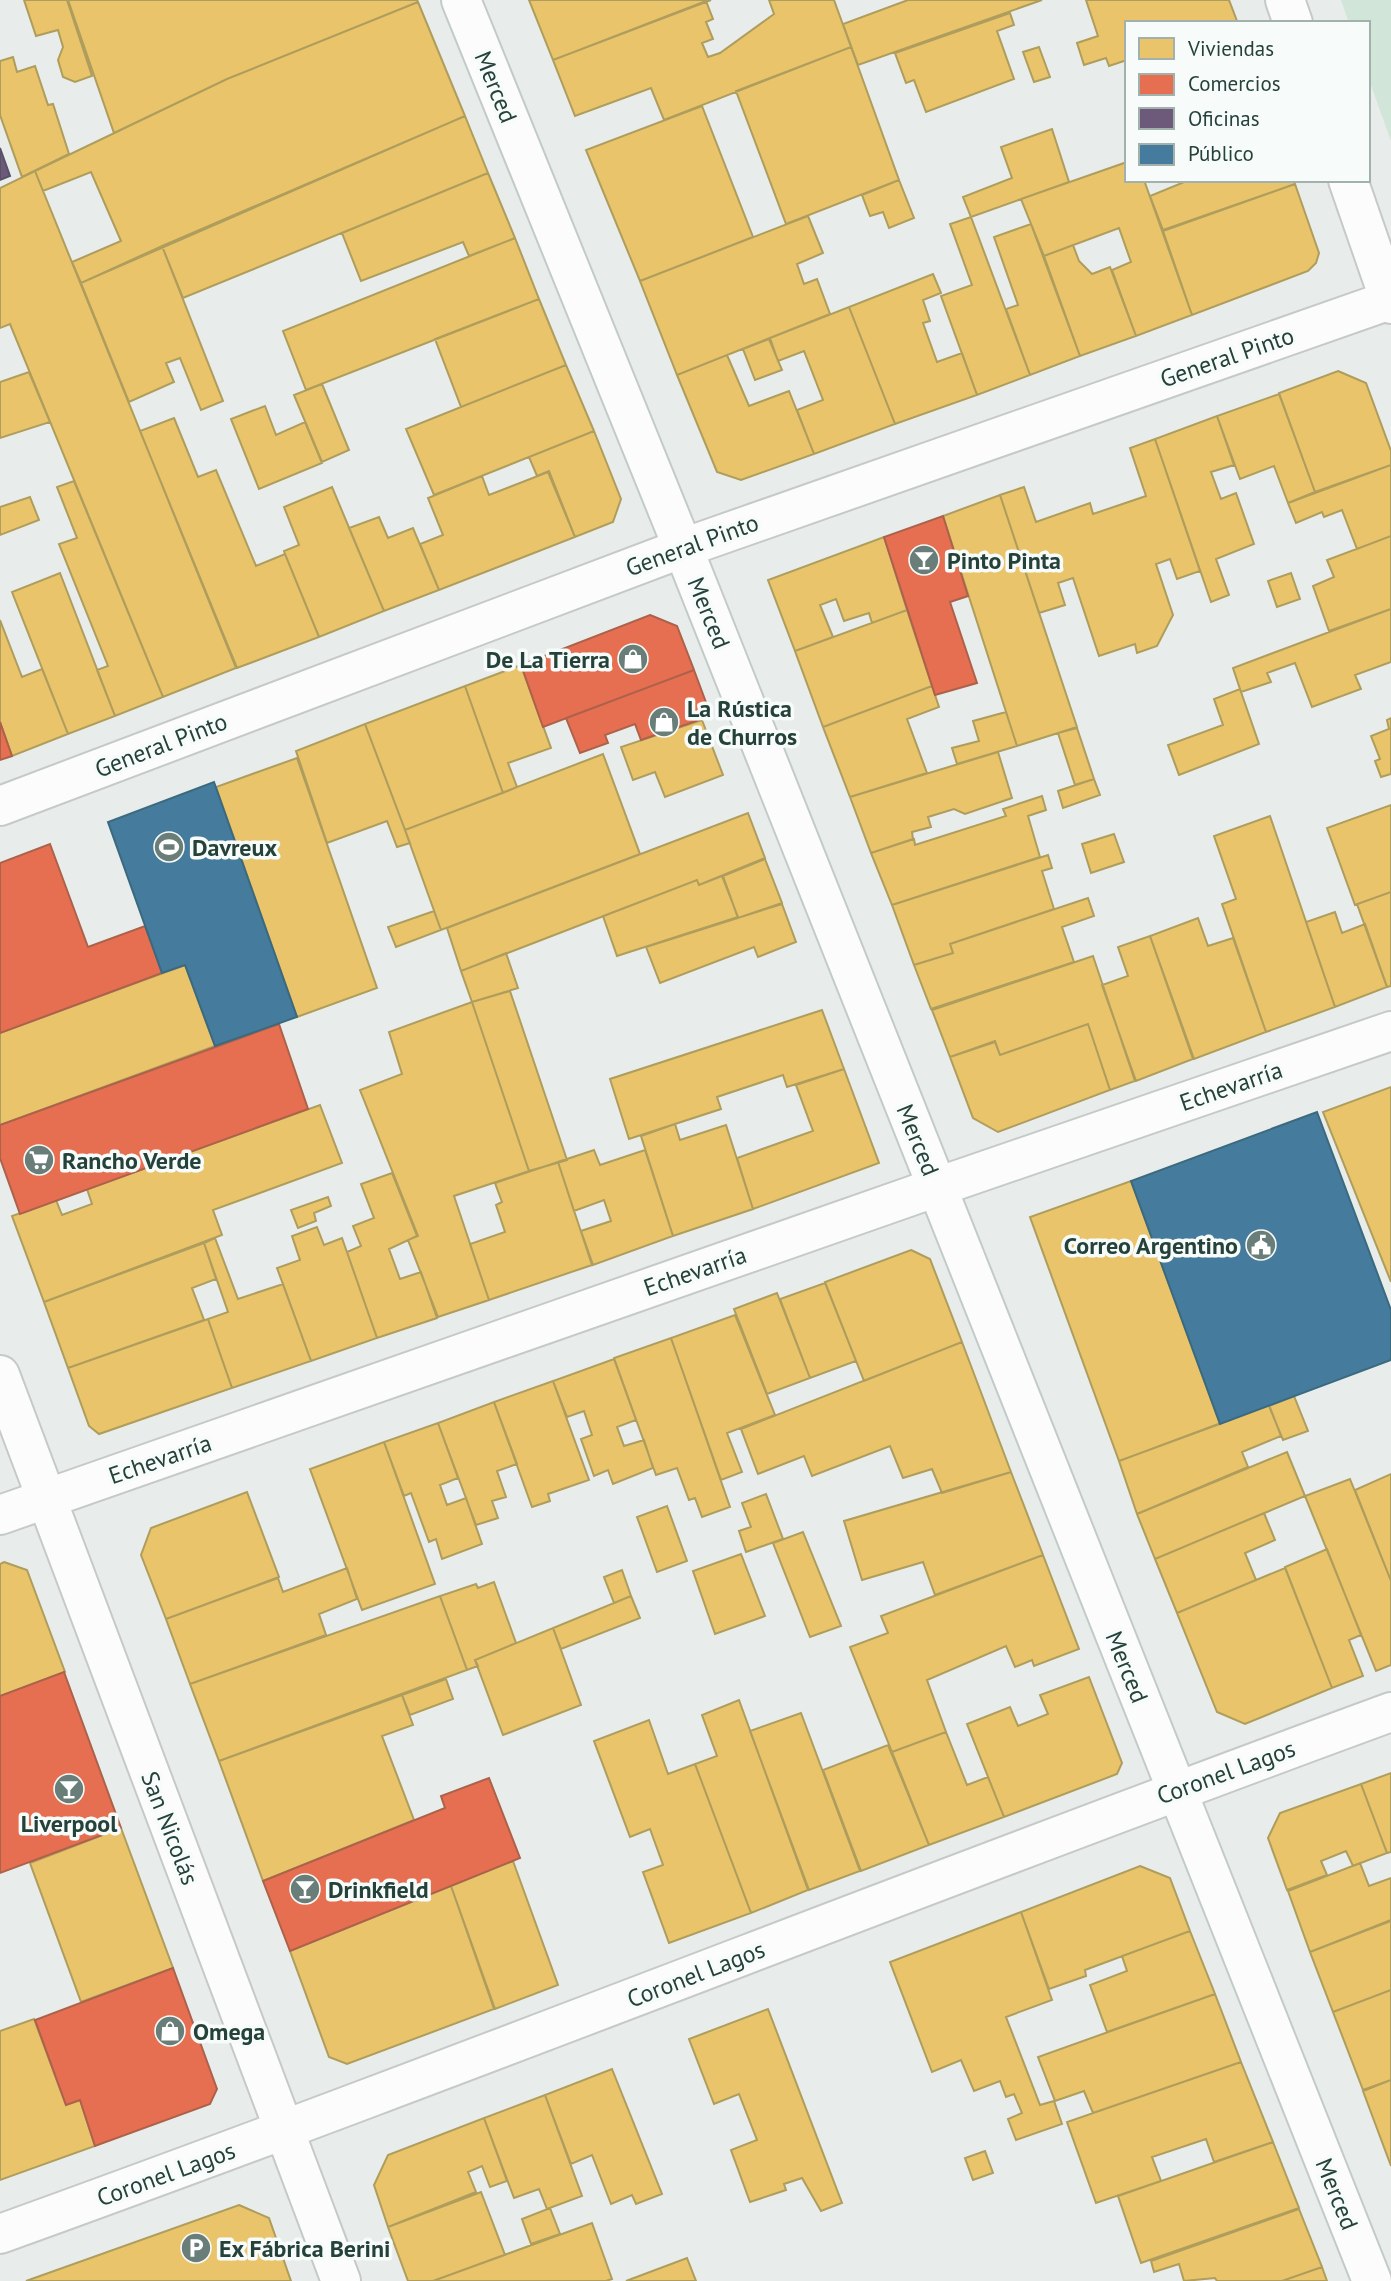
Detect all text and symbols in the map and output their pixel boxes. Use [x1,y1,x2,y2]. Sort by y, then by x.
legend [1125,21,1370,182]
text: Viviendas [1187,35,1274,62]
street label: Merced [468,47,524,127]
text: Comercios [1188,70,1281,97]
text: Oficinas [1188,105,1260,132]
text: Público [1188,140,1254,167]
street label: General Pinto [1156,320,1298,394]
street label: General Pinto [621,507,763,583]
bar icon: Pinto Pinta [907,543,941,577]
place label: Pinto Pinta [947,545,1061,576]
street label: Merced [681,573,737,653]
shop icon: De La Tierra [616,642,650,676]
place label: De La Tierra [486,644,610,675]
place label: La Rústica de Churros [687,693,797,752]
shop icon: La Rústica de Churros [647,705,681,739]
street label: General Pinto [90,706,232,784]
sports icon: Davreux [152,830,186,864]
place label: Davreux [192,832,277,863]
street label: Echevarría [1176,1054,1286,1118]
street label: Merced [890,1100,946,1180]
supermarket icon: Rancho Verde [22,1143,56,1177]
place label: Rancho Verde [62,1145,202,1176]
public building icon: Correo Argentino [1244,1228,1278,1262]
place label: Correo Argentino [1064,1230,1238,1261]
street label: Echevarría [640,1239,750,1303]
street label: Echevarría [105,1427,215,1491]
street label: Merced [1099,1627,1155,1707]
street label: Coronel Lagos [1152,1733,1300,1811]
street label: San Nicolás [134,1767,206,1889]
bar icon: Liverpool [52,1772,86,1806]
place label: Liverpool [21,1808,118,1839]
bar icon: Drinkfield [288,1872,322,1906]
place label: Drinkfield [328,1874,429,1905]
street label: Coronel Lagos [623,1934,769,2014]
shop icon: Omega [153,2014,187,2048]
place label: Omega [193,2016,265,2047]
street label: Coronel Lagos [92,2135,240,2213]
street label: Merced [1309,2154,1365,2234]
parking icon: Ex Fábrica Berini [179,2231,213,2265]
place label: Ex Fábrica Berini [219,2233,390,2264]

